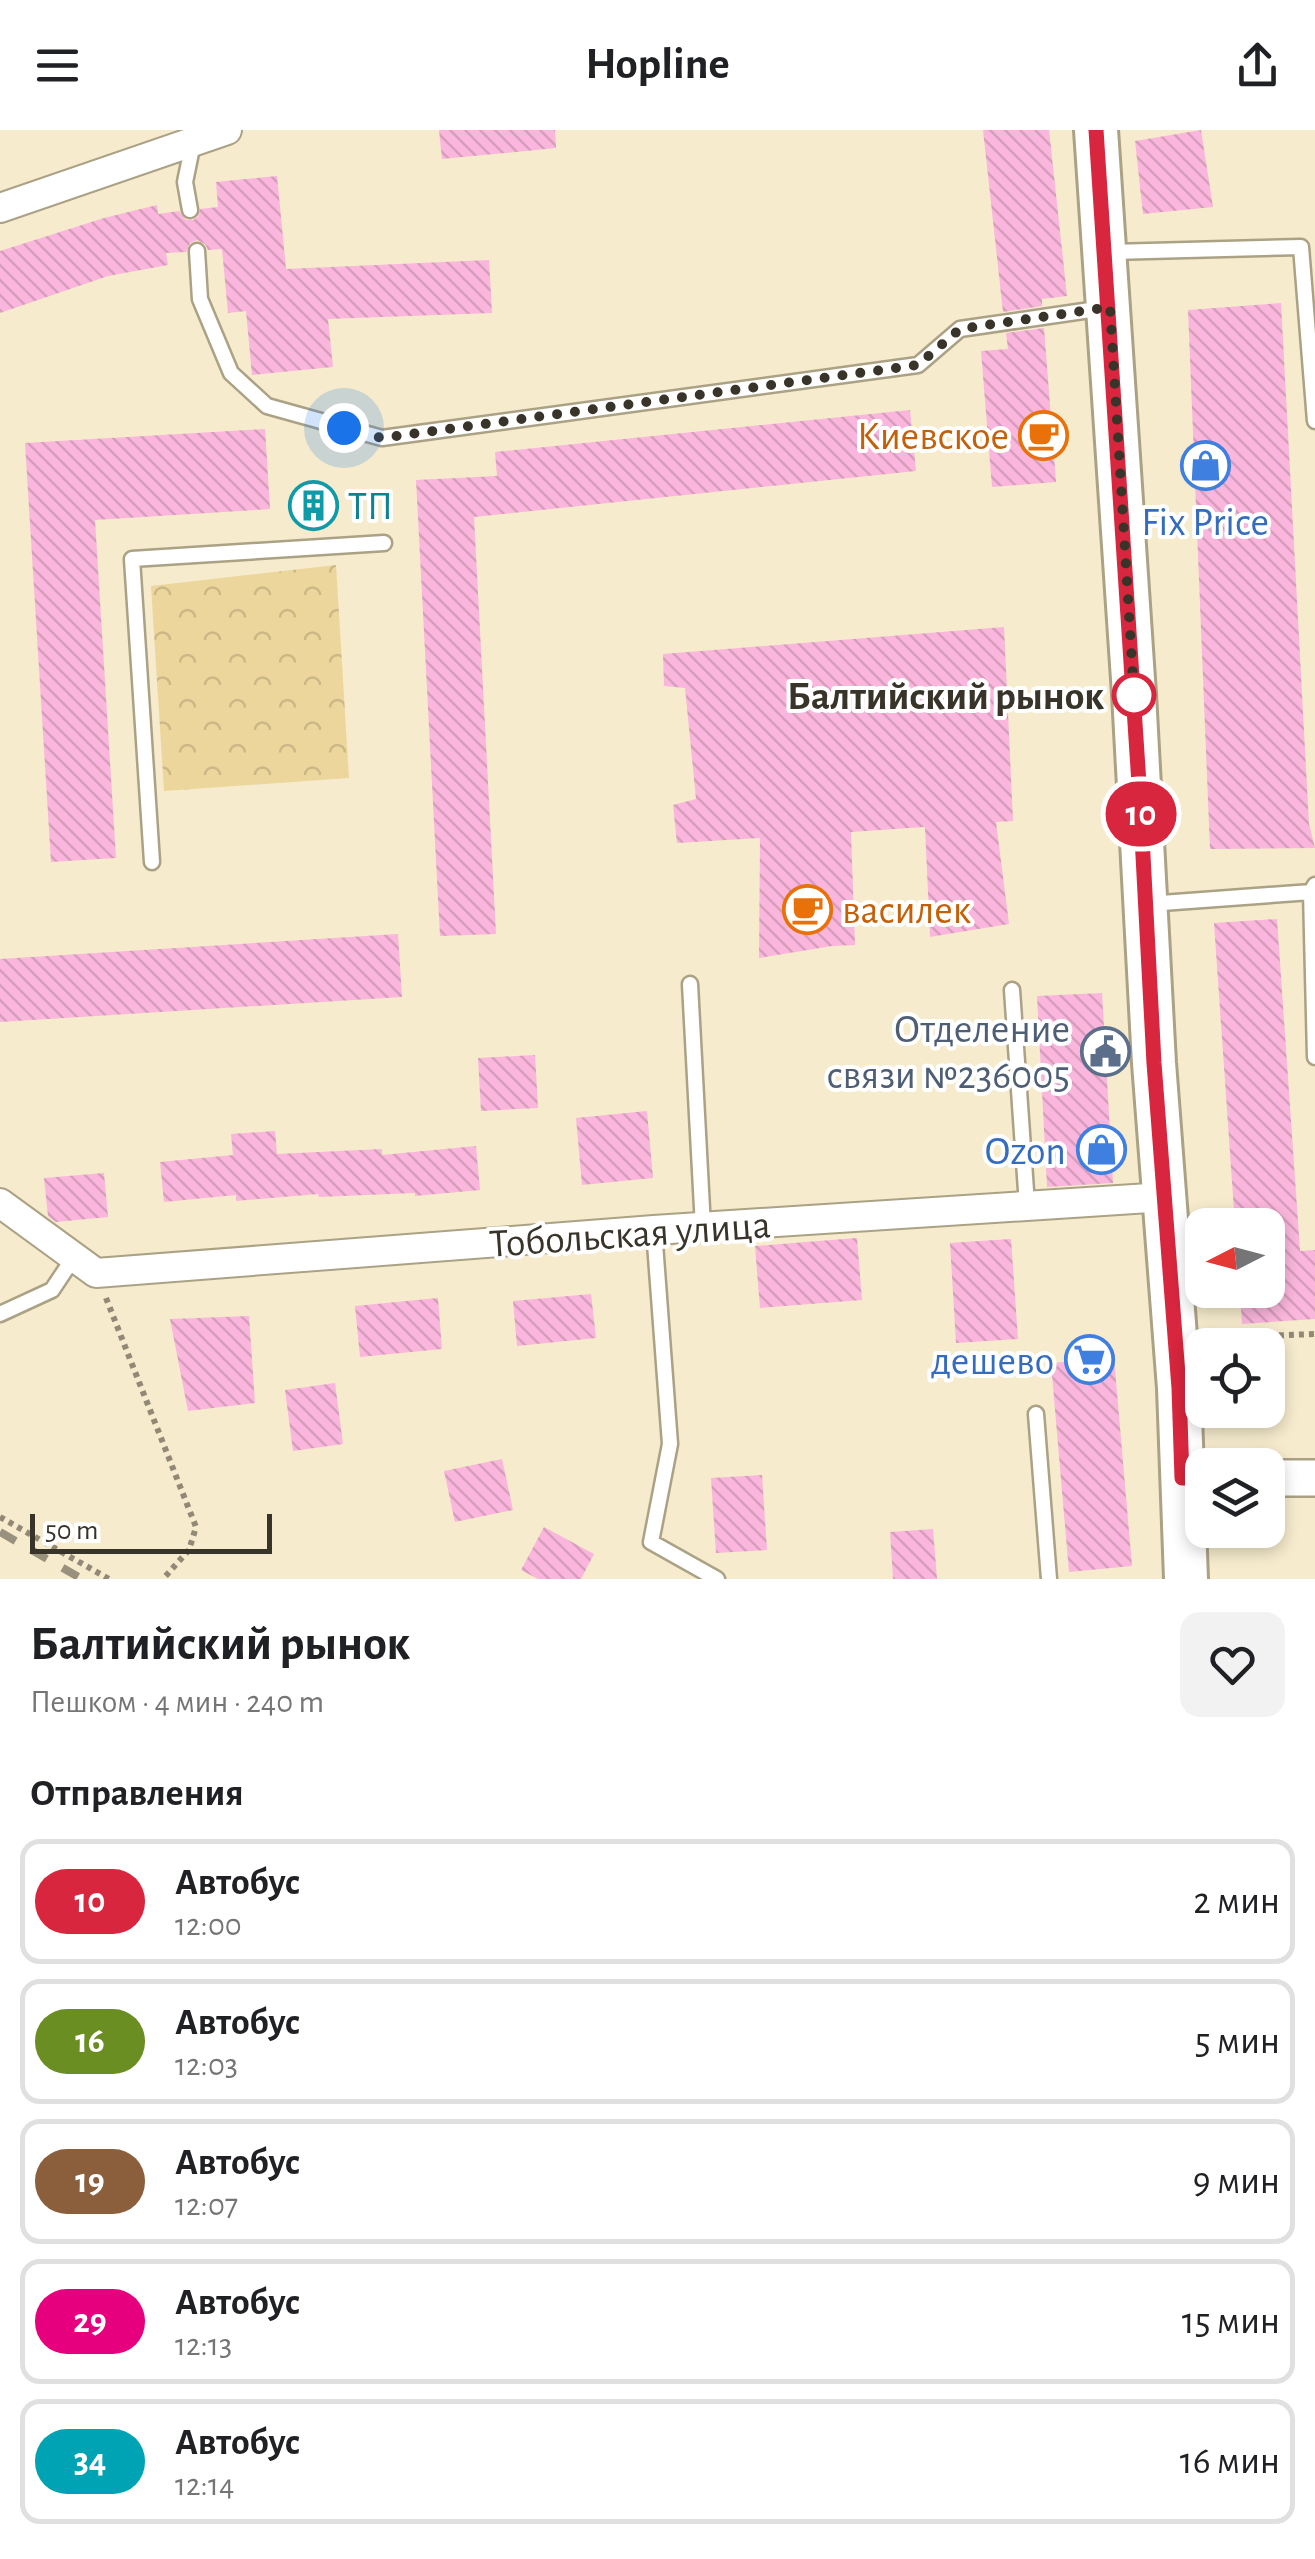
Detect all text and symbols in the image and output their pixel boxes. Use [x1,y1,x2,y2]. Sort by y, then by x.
icon: menu [30,38,85,93]
icon: share [1230,38,1285,93]
text: Hopline [585,42,730,87]
your location [319,403,369,453]
cafe icon: Киевское [1018,409,1070,461]
place label: Киевское [857,417,1009,457]
shop icon: Fix Price [1179,440,1231,492]
building icon: ТП [287,479,339,531]
place label: ТП [348,487,393,527]
place label: Fix Price [1141,503,1269,543]
marker: Балтийский рынок [1113,674,1155,716]
place label: Балтийский рынок [787,677,1104,717]
line badge: 10 [1096,782,1186,846]
text: 10 [1126,797,1156,832]
cafe icon: василек [781,883,833,935]
place label: василек [842,891,971,931]
place label: Отделение связи №236005 [827,1010,1070,1096]
public building icon: Отделение связи №236005 [1079,1025,1131,1077]
shop icon: Ozon [1075,1124,1127,1176]
place label: Ozon [985,1132,1066,1172]
street label: Тобольская улица [488,1205,772,1265]
north arrow [1185,1208,1285,1308]
map controls [1185,1208,1285,1548]
button: locate [1185,1328,1285,1428]
supermarket icon: дешево [1063,1334,1115,1386]
place label: дешево [931,1342,1054,1382]
button: layers [1185,1448,1285,1548]
scale bar [30,1509,272,1554]
text: 50 m [45,1517,99,1545]
button: heart [1180,1612,1285,1717]
text: Балтийский рынок [30,1621,410,1669]
text: Пешком · 4 мин · 240 m [30,1686,324,1718]
text: Отправления [30,1775,244,1813]
text: Автобус [175,1864,300,1902]
text: 2 мин [1193,1883,1280,1921]
text: 10 [75,1884,105,1919]
text: 12:00 [175,1909,242,1941]
text: Автобус [175,2004,300,2042]
text: 5 мин [1195,2023,1280,2061]
text: 16 [75,2024,105,2059]
text: 12:03 [175,2049,238,2081]
text: Автобус [175,2144,300,2182]
text: 9 мин [1193,2163,1280,2201]
text: 19 [75,2164,105,2199]
text: 12:07 [175,2189,238,2221]
text: Автобус [175,2284,300,2322]
text: 15 мин [1182,2303,1280,2341]
text: 29 [73,2304,107,2339]
text: 12:13 [175,2329,232,2361]
text: Автобус [175,2424,300,2462]
text: 16 мин [1180,2443,1280,2481]
text: 34 [74,2444,106,2479]
text: 12:14 [175,2469,234,2501]

